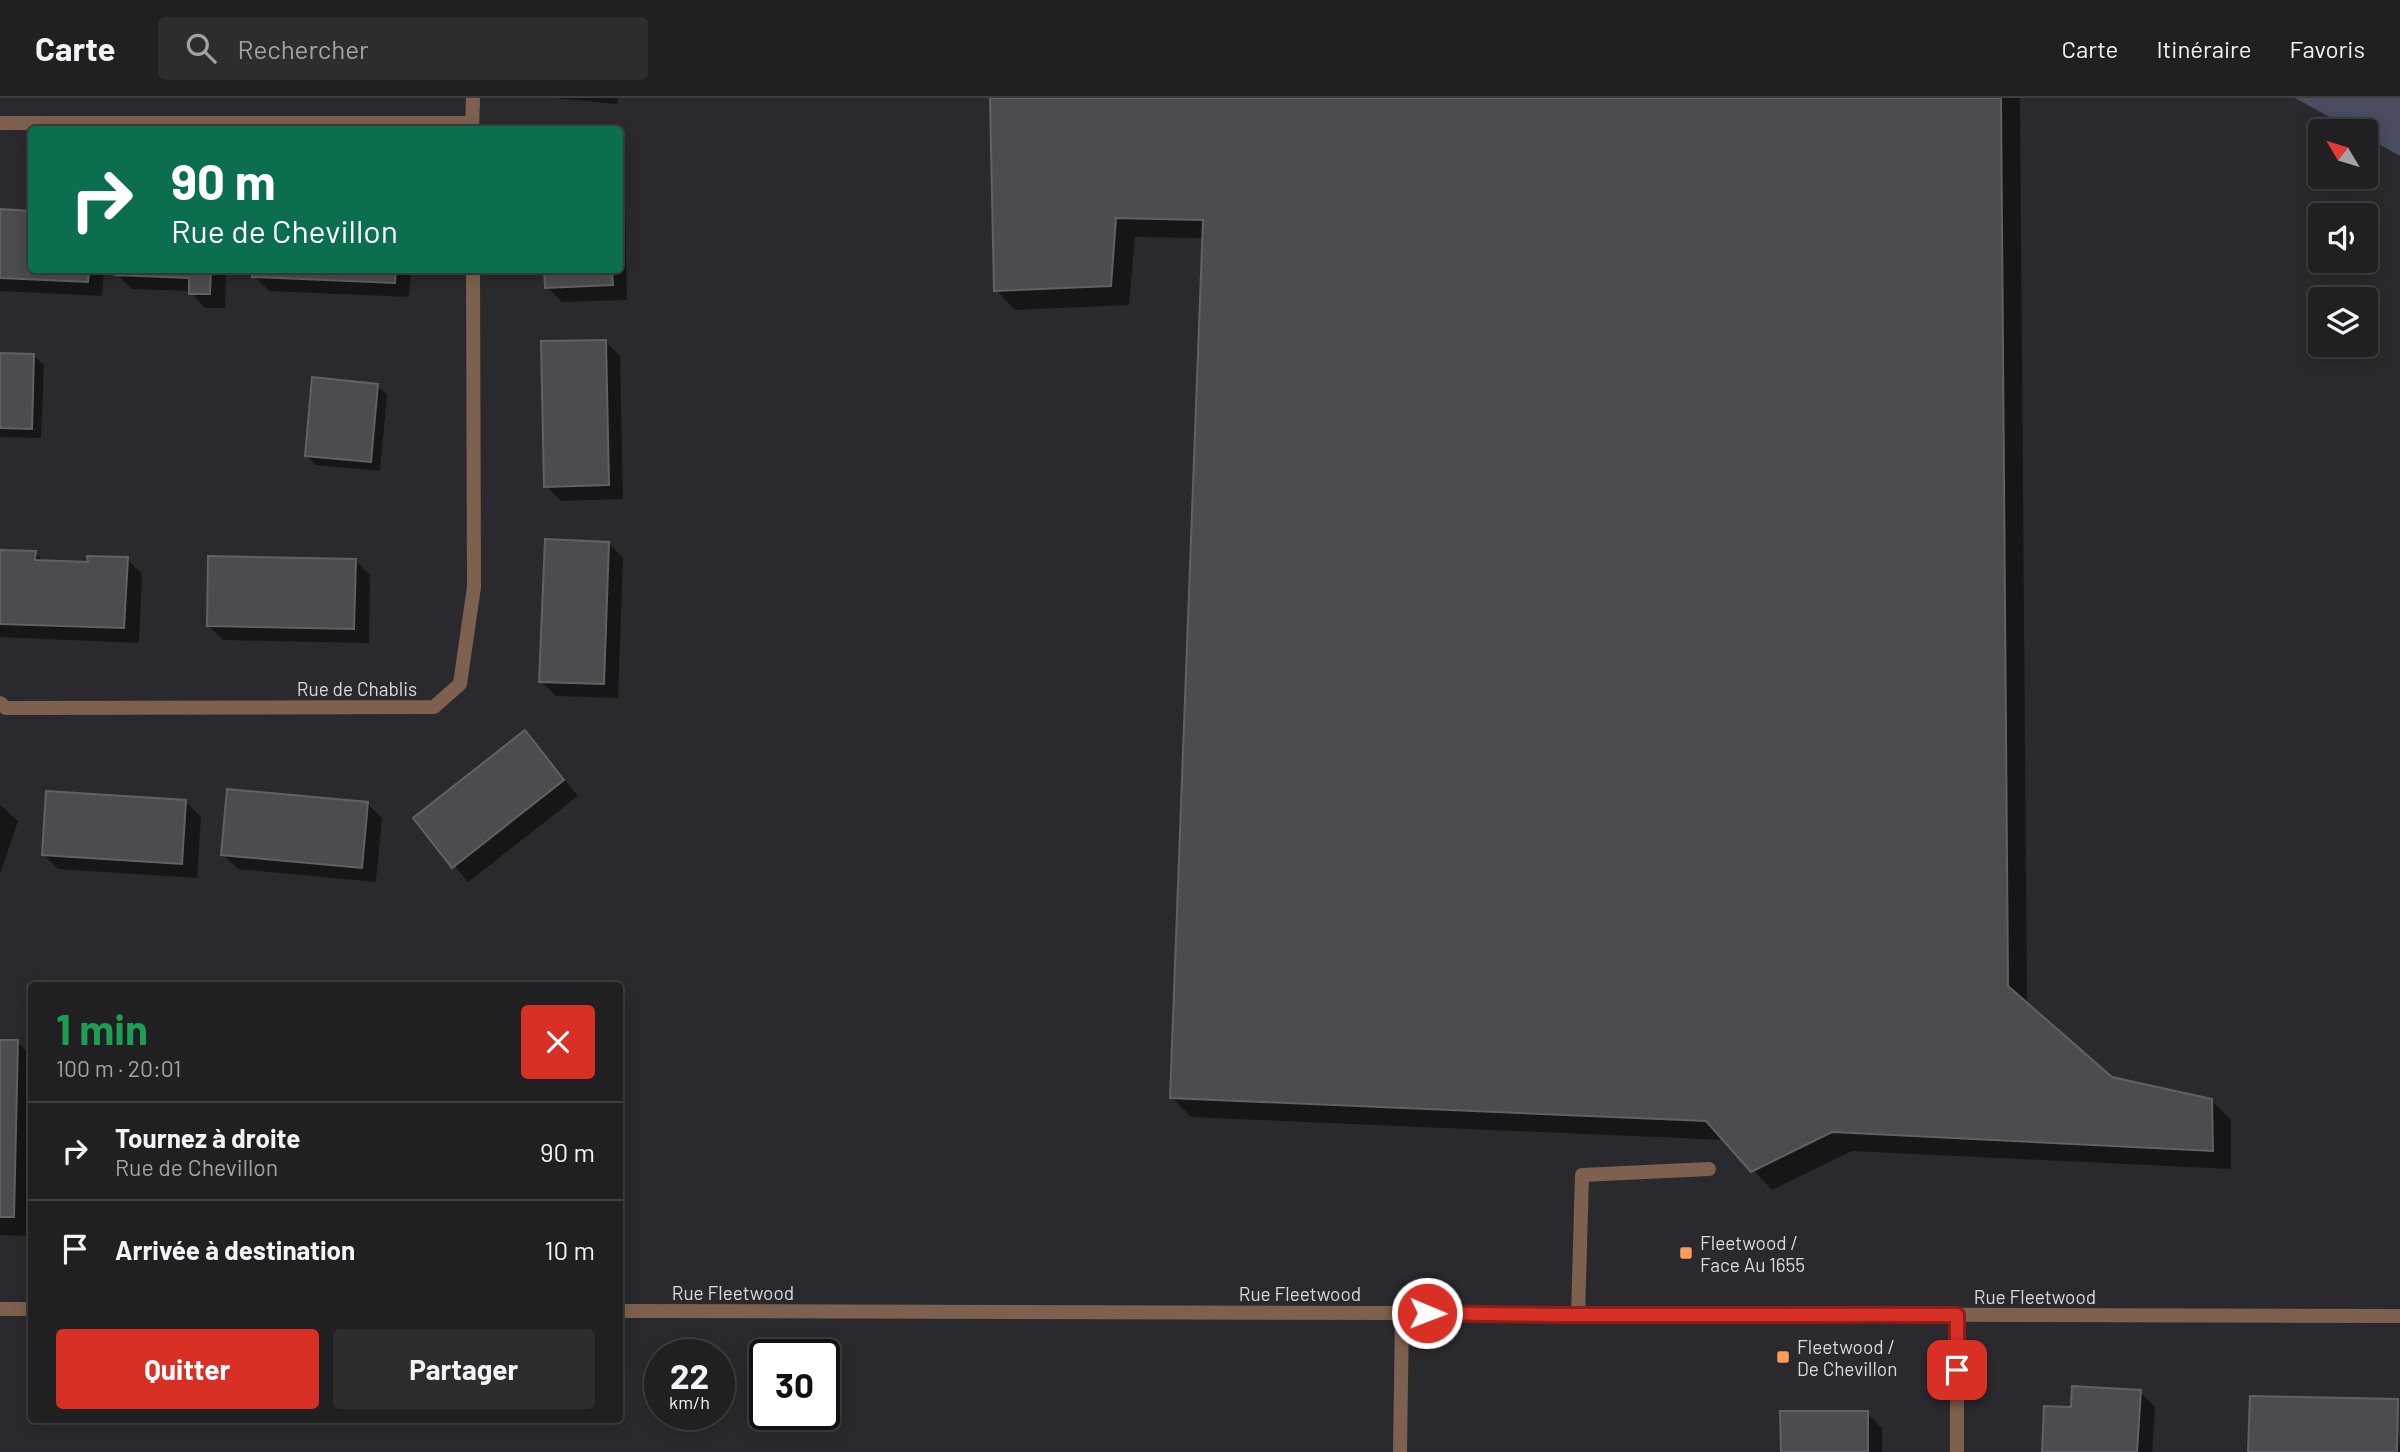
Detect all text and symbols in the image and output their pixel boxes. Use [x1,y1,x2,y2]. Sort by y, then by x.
search box [158,17,648,80]
text: Carte [35,28,116,68]
icon: search [182,29,220,67]
text: Rechercher [238,33,368,64]
text: Carte [2062,34,2118,63]
text: Itinéraire [2156,34,2252,63]
text: Favoris [2290,34,2365,63]
north arrow [2308,119,2378,189]
map controls [2308,119,2378,357]
text: 90 m [171,151,276,210]
icon: right [56,154,147,245]
button: sound [2308,203,2378,273]
text: Rue de Chevillon [171,211,398,249]
button: layers [2308,287,2378,357]
street label: Rue de Chablis [297,677,417,700]
text: 1 min [56,1003,148,1053]
button: close [521,1005,595,1079]
text: 100 m · 20:01 [56,1054,181,1082]
text: Tournez à droite [115,1122,300,1153]
icon: right [56,1132,94,1170]
text: 90 m [540,1136,595,1167]
text: Rue de Chevillon [115,1153,278,1181]
icon: arrive [56,1230,94,1268]
place label: Fleetwood / Face Au 1655 [1700,1231,1805,1276]
text: Arrivée à destination [115,1234,355,1265]
text: 10 m [545,1234,595,1265]
marker: Fleetwood / Face Au 1655 [1678,1245,1694,1261]
position arrow [1390,1276,1464,1350]
street label: Rue Fleetwood [672,1281,794,1304]
street label: Rue Fleetwood [1239,1282,1361,1305]
street label: Rue Fleetwood [1974,1285,2096,1308]
button: Quitter [56,1329,319,1409]
button: Partager [333,1329,595,1409]
place label: Fleetwood / De Chevillon [1797,1335,1897,1380]
speed limit sign: 30 [749,1339,840,1430]
pin [1927,1340,1987,1400]
marker: Fleetwood / De Chevillon [1775,1349,1791,1365]
icon: arrive [1938,1351,1976,1389]
text: 22 [670,1354,709,1396]
text: km/h [669,1391,710,1413]

